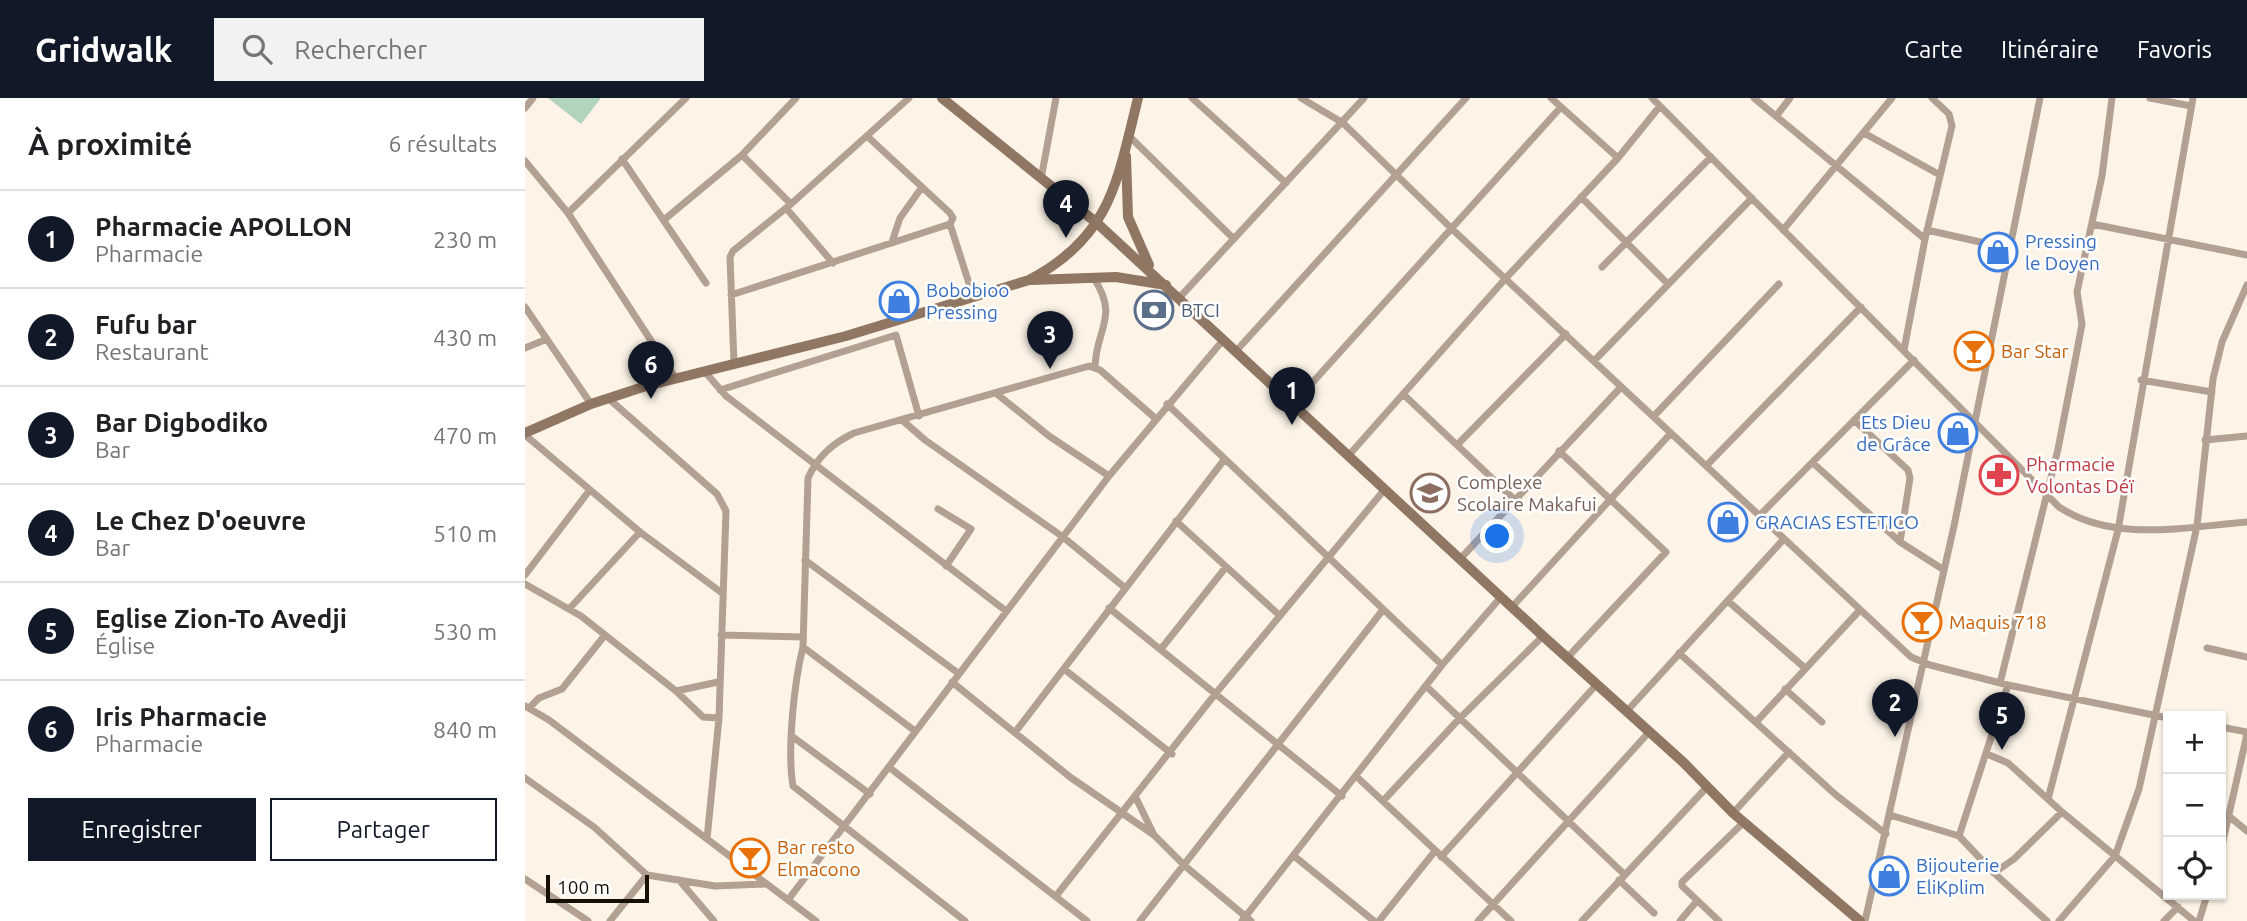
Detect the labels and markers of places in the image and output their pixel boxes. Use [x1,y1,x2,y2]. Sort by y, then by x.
pin: 4 [1043,180,1089,238]
place label: Pressing le Doyen [2025,230,2100,274]
shop icon: Pressing le Doyen [1977,231,2019,273]
place label: Bobobioo Pressing [926,279,1009,323]
shop icon: Bobobioo Pressing [878,280,920,322]
bank icon: BTCI [1133,289,1175,331]
place label: BTCI [1181,299,1220,321]
pin: 3 [1027,311,1073,369]
bar icon: Bar Star [1953,330,1995,372]
place label: Bar Star [2001,340,2069,362]
pin: 6 [628,341,674,399]
pin: 1 [1269,367,1315,425]
place label: Ets Dieu de Grâce [1856,411,1931,455]
shop icon: Ets Dieu de Grâce [1937,412,1979,454]
place label: Pharmacie Volontas Déï [2026,453,2134,497]
pharmacy icon: Pharmacie Volontas Déï [1978,454,2020,496]
place label: Complexe Scolaire Makafui [1457,471,1597,515]
school or university icon: Complexe Scolaire Makafui [1409,472,1451,514]
shop icon: GRACIAS ESTETICO [1707,501,1749,543]
place label: GRACIAS ESTETICO [1755,511,1919,533]
bar icon: Maquis 718 [1901,601,1943,643]
place label: Maquis 718 [1949,611,2047,633]
pin: 2 [1872,679,1918,737]
pin: 5 [1979,692,2025,750]
place label: Bar resto Elmacono [777,836,861,880]
bar icon: Bar resto Elmacono [729,837,771,879]
place label: Bijouterie EliKplim [1916,854,2000,898]
shop icon: Bijouterie EliKplim [1868,855,1910,897]

